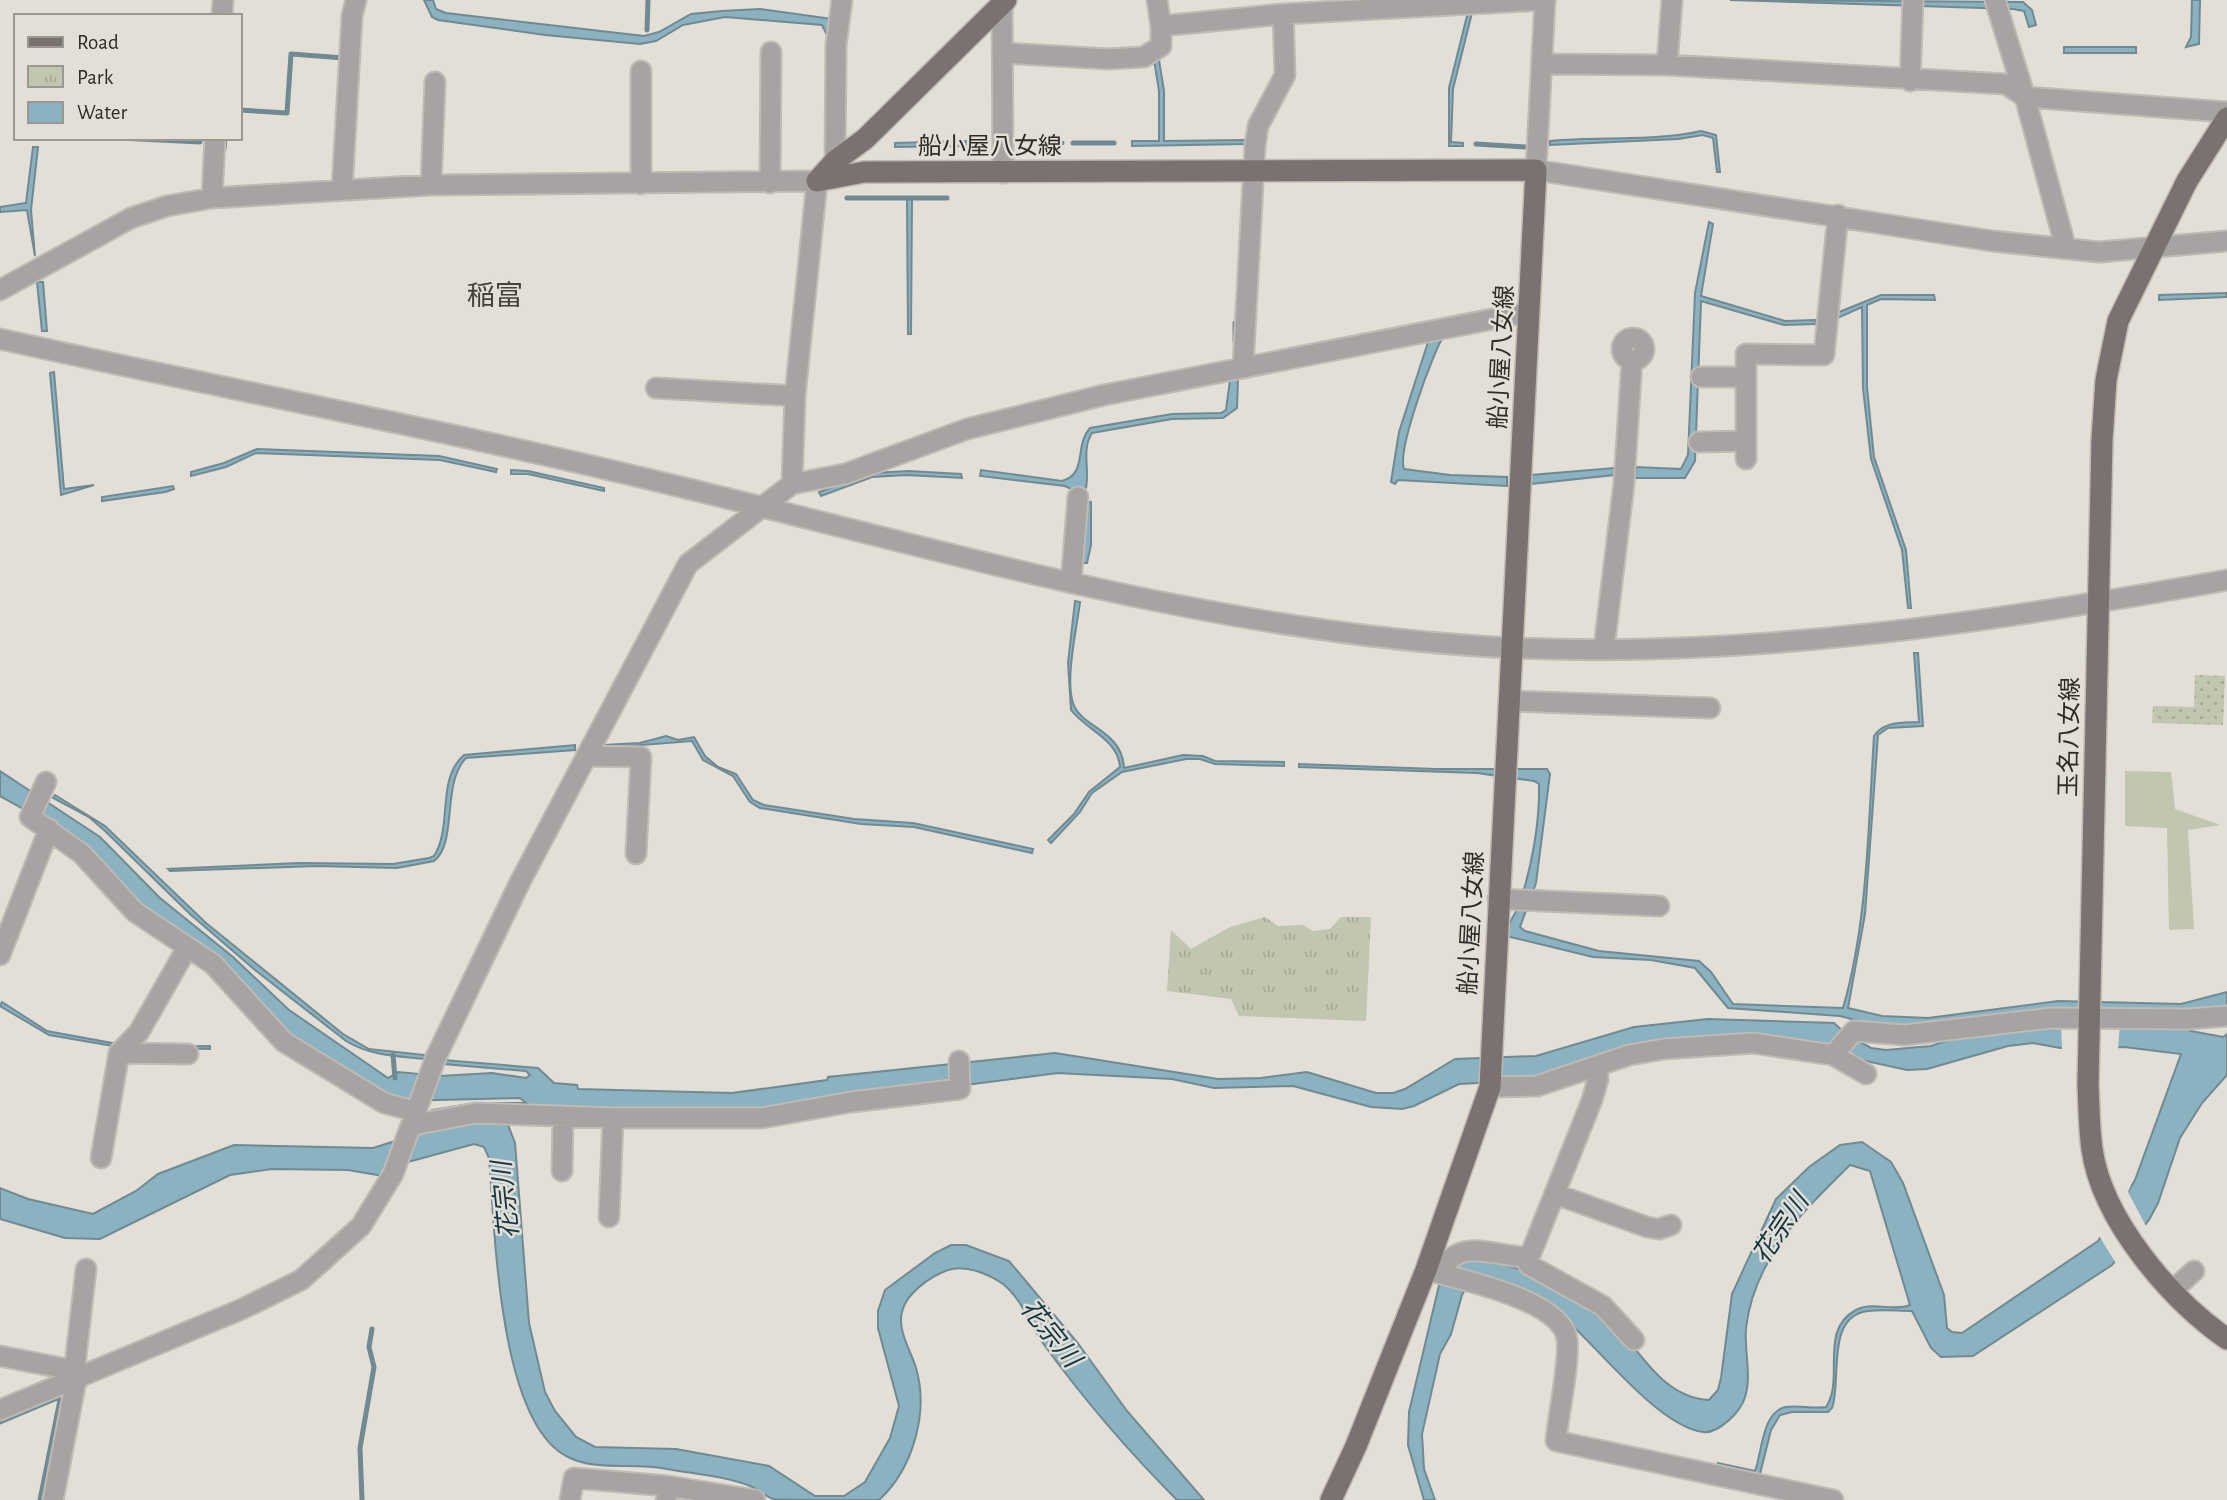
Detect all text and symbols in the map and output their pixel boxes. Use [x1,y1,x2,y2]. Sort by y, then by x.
legend [14,14,242,140]
text: Road [77,32,119,53]
text: Park [77,67,114,88]
text: Water [77,102,127,123]
street label: 船小屋八女線 [918,133,1062,159]
district label: 稲富 [467,281,523,311]
street label: 船小屋八女線 [1484,284,1518,430]
street label: 玉名八女線 [2055,677,2083,797]
street label: 船小屋八女線 [1454,850,1488,996]
water label: 花宗川 [488,1157,523,1240]
water label: 花宗川 [1747,1186,1815,1268]
water label: 花宗川 [1016,1295,1088,1374]

